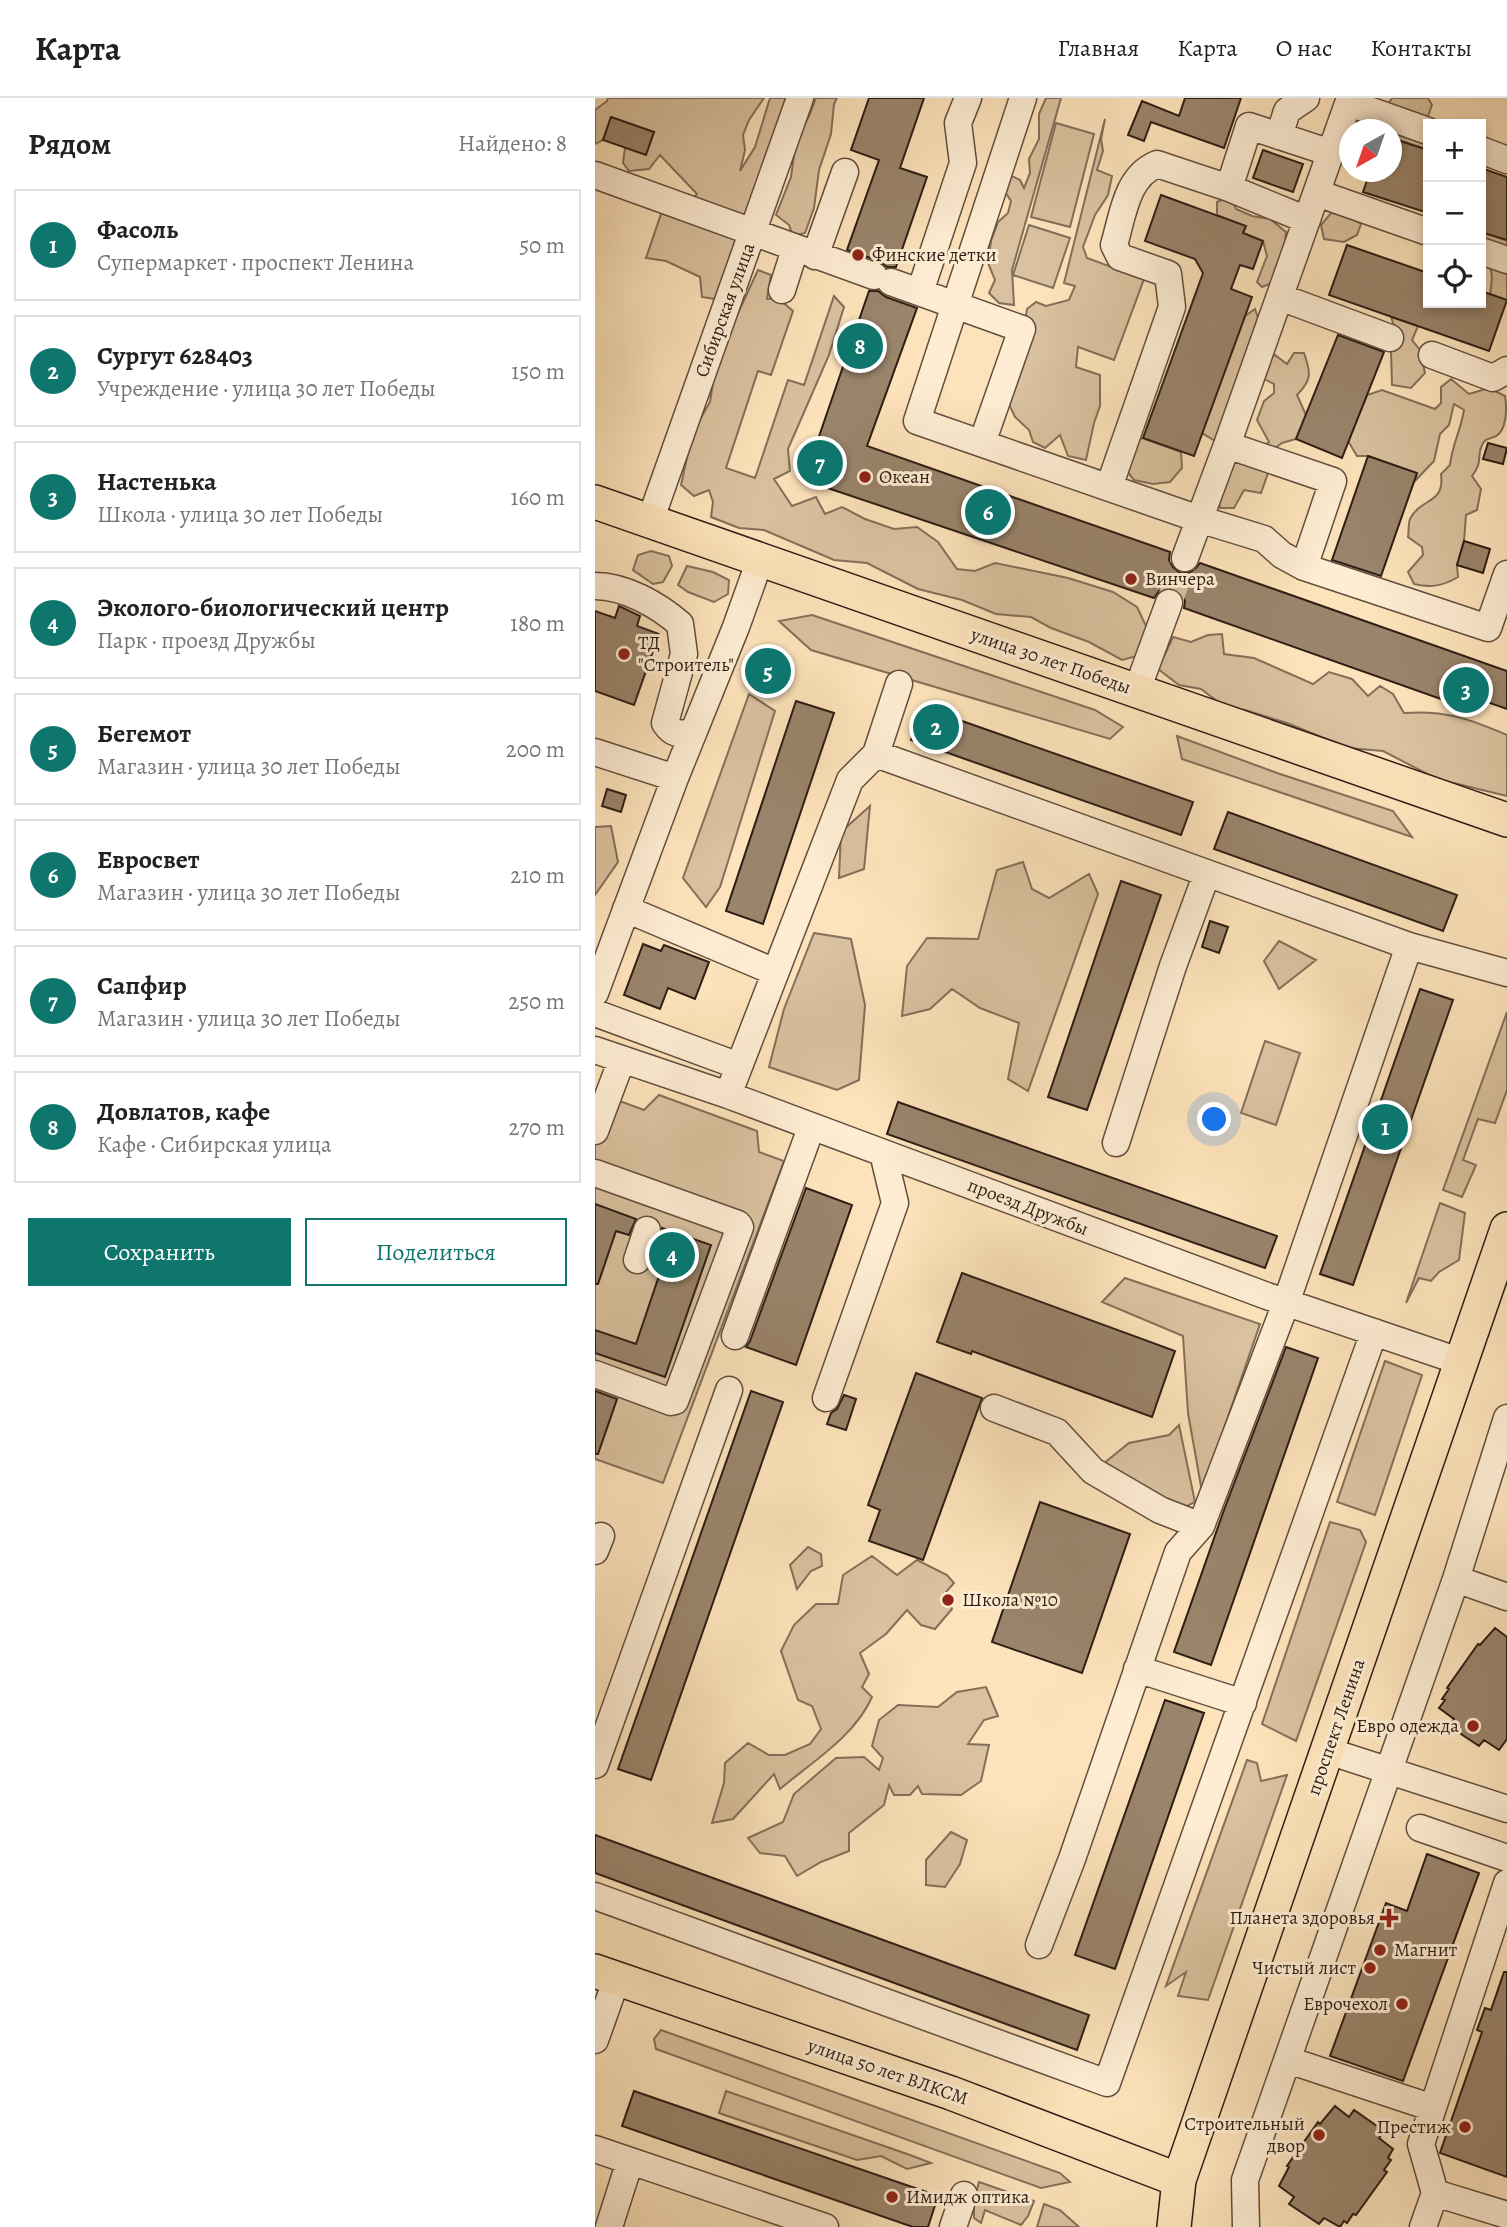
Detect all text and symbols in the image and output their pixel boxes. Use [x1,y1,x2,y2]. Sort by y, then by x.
text: Карта [35,26,121,71]
text: Главная [1058,32,1139,64]
text: Карта [1177,32,1238,64]
text: О нас [1276,32,1332,64]
text: Контакты [1370,32,1472,64]
north arrow [1339,119,1402,182]
map controls [1423,119,1486,308]
button: + [1423,119,1486,182]
text: Рядом [28,124,111,164]
text: Найдено: 8 [458,128,567,159]
button: − [1423,182,1486,245]
text: Фасоль [97,212,178,247]
text: 1 [49,230,57,261]
text: 50 m [519,230,565,261]
street label: Сибирская улица [689,239,762,381]
place label: Финские детки [872,242,997,268]
button: locate [1423,245,1486,308]
text: Супермаркет · проспект Ленина [97,247,414,278]
marker: Финские детки [850,247,866,263]
pin: 8 [837,320,883,372]
text: Сургут 628403 [97,338,253,373]
text: 2 [47,356,59,387]
text: 150 m [511,356,565,387]
text: Учреждение · улица 30 лет Победы [97,373,436,404]
pin: 7 [797,437,843,489]
text: Настенька [97,464,217,499]
place label: Океан [879,464,930,490]
marker: Океан [857,469,873,485]
text: 3 [48,482,58,513]
text: 160 m [511,482,565,513]
pin: 6 [965,486,1011,538]
text: Школа · улица 30 лет Победы [97,499,383,530]
place label: Винчера [1145,566,1215,592]
marker: Винчера [1123,571,1139,587]
text: Эколого-биологический центр [97,590,449,625]
text: 4 [48,608,58,639]
text: 180 m [510,608,565,639]
street label: улица 30 лет Победы [967,621,1135,701]
text: Парк · проезд Дружбы [97,625,316,656]
place label: ТД "Строитель" [638,630,734,678]
pin: 5 [745,645,791,697]
marker: ТД "Строитель" [616,646,632,662]
pin: 3 [1443,664,1489,716]
pin: 2 [913,701,959,753]
text: Бегемот [97,716,191,751]
text: 5 [48,734,58,765]
text: 200 m [506,734,565,765]
text: Магазин · улица 30 лет Победы [97,751,401,782]
text: Евросвет [97,842,200,877]
text: 6 [48,860,58,891]
text: 210 m [510,860,565,891]
text: Магазин · улица 30 лет Победы [97,877,401,908]
text: Сапфир [97,968,187,1003]
text: 7 [48,986,58,1017]
text: 250 m [508,986,565,1017]
text: Магазин · улица 30 лет Победы [97,1003,401,1034]
text: Довлатов, кафе [97,1094,270,1129]
pin: 1 [1362,1101,1408,1153]
your location [1197,1102,1231,1136]
text: 8 [47,1112,59,1143]
text: 270 m [508,1112,565,1143]
text: Кафе · Сибирская улица [97,1129,332,1160]
street label: проезд Дружбы [964,1172,1092,1242]
button: Сохранить [28,1218,291,1286]
button: Поделиться [305,1218,567,1286]
pin: 4 [649,1229,695,1281]
place label: Школа №10 [962,1587,1058,1613]
marker: Школа №10 [940,1592,956,1608]
street label: проспект Ленина [1300,1655,1372,1799]
place label: Евро одежда [1356,1713,1459,1739]
marker: Евро одежда [1465,1718,1481,1734]
place label: Планета здоровья [1229,1905,1375,1931]
marker: Планета здоровья [1381,1910,1397,1926]
place label: Магнит [1394,1937,1458,1963]
marker: Магнит [1372,1942,1388,1958]
place label: Чистый лист [1252,1955,1357,1981]
marker: Чистый лист [1362,1960,1378,1976]
place label: Еврочехол [1303,1991,1388,2017]
marker: Еврочехол [1394,1996,1410,2012]
street label: улица 50 лет ВЛКСМ [803,2032,972,2112]
place label: Строительный двор [1184,2111,1305,2159]
place label: Престиж [1377,2114,1451,2140]
marker: Престиж [1457,2119,1473,2135]
marker: Строительный двор [1311,2127,1327,2143]
place label: Имидж оптика [906,2184,1030,2210]
marker: Имидж оптика [884,2189,900,2205]

